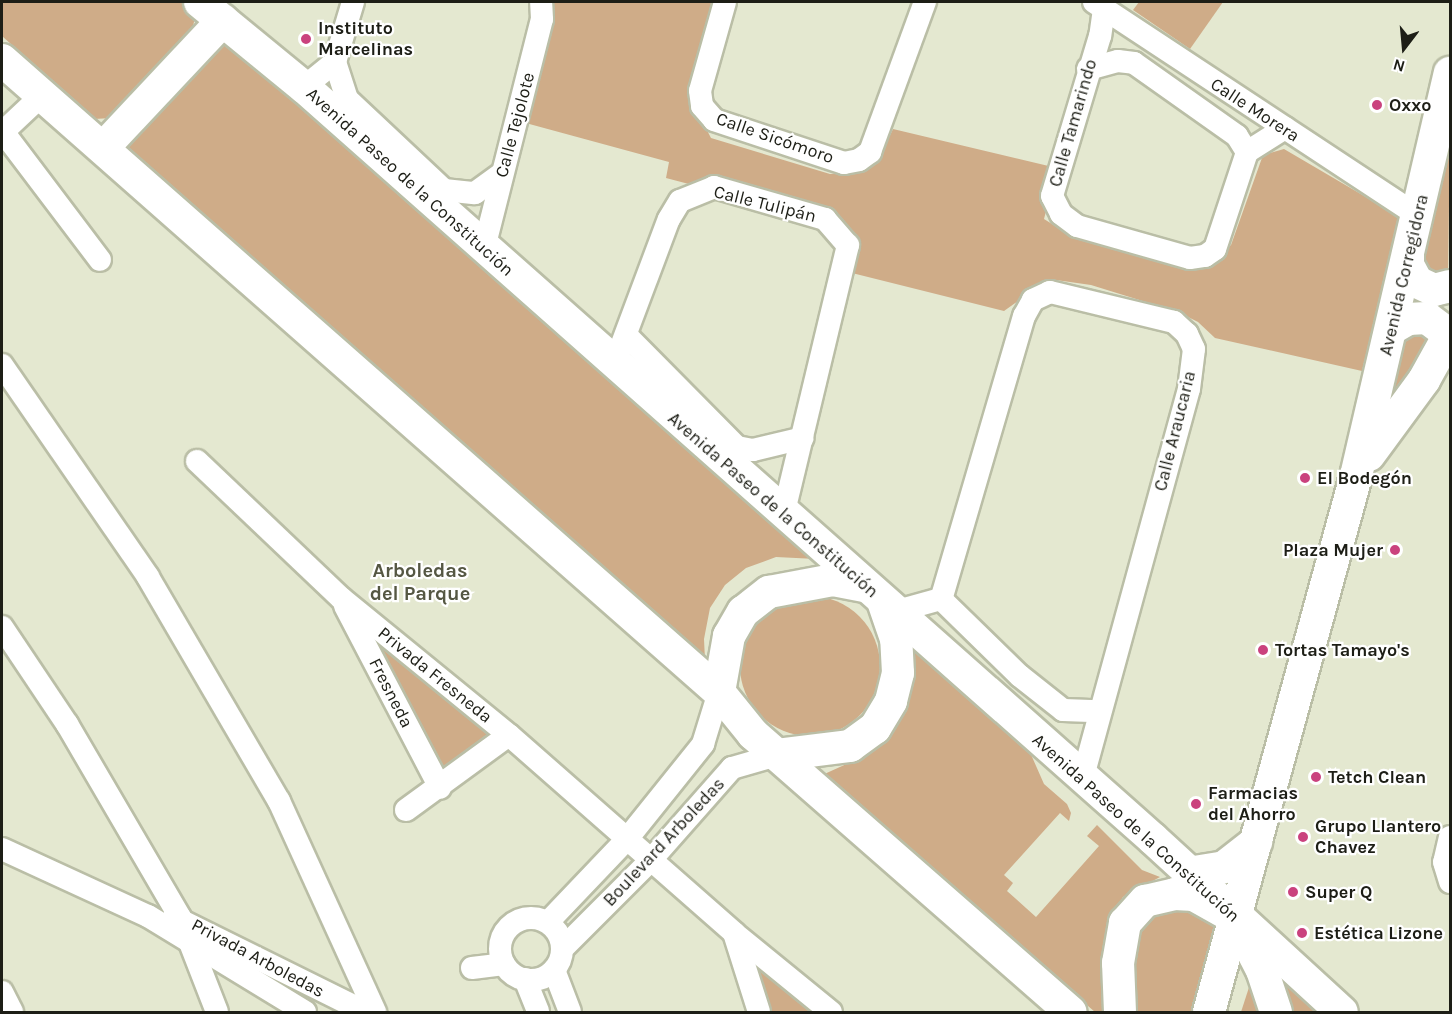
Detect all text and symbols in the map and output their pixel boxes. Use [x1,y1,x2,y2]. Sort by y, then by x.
place label: Instituto Marcelinas [318,18,413,60]
north arrow [1374,18,1434,78]
marker: Instituto Marcelinas [299,32,313,46]
text: N [1391,55,1407,77]
street label: Calle Tamarindo [1044,57,1102,189]
street label: Calle Tejolote [491,70,539,180]
street label: Calle Morera [1206,73,1304,147]
street label: Avenida Paseo de la Constitución [302,83,518,281]
place label: Oxxo [1389,94,1431,116]
marker: Oxxo [1370,98,1384,112]
street label: Calle Sicómoro [713,108,837,168]
street label: Calle Tulipán [711,181,819,227]
street label: Avenida Corregidora [1375,192,1433,358]
street label: Calle Araucaria [1150,369,1200,493]
street label: Avenida Paseo de la Constitución [663,408,883,602]
place label: El Bodegón [1317,467,1412,489]
marker: El Bodegón [1298,471,1312,485]
place label: Plaza Mujer [1283,539,1383,561]
marker: Plaza Mujer [1388,543,1402,557]
district label: Arboledas del Parque [370,559,470,606]
street label: Privada Fresneda [373,622,497,728]
place label: Tortas Tamayo's [1275,639,1410,661]
marker: Tortas Tamayo's [1256,643,1270,657]
street label: Fresneda [364,655,418,731]
street label: Avenida Paseo de la Constitución [1028,729,1244,927]
place label: Tetch Clean [1328,766,1426,788]
marker: Tetch Clean [1309,770,1323,784]
street label: Boulevard Arboledas [599,773,729,911]
place label: Farmacias del Ahorro [1208,783,1298,826]
marker: Farmacias del Ahorro [1189,797,1203,811]
place label: Grupo Llantero Chavez [1315,816,1441,858]
marker: Grupo Llantero Chavez [1296,830,1310,844]
place label: Super Q [1305,881,1372,903]
marker: Super Q [1286,885,1300,899]
street label: Privada Arboledas [188,914,328,1002]
place label: Estética Lizone [1314,922,1443,944]
marker: Estética Lizone [1295,926,1309,940]

